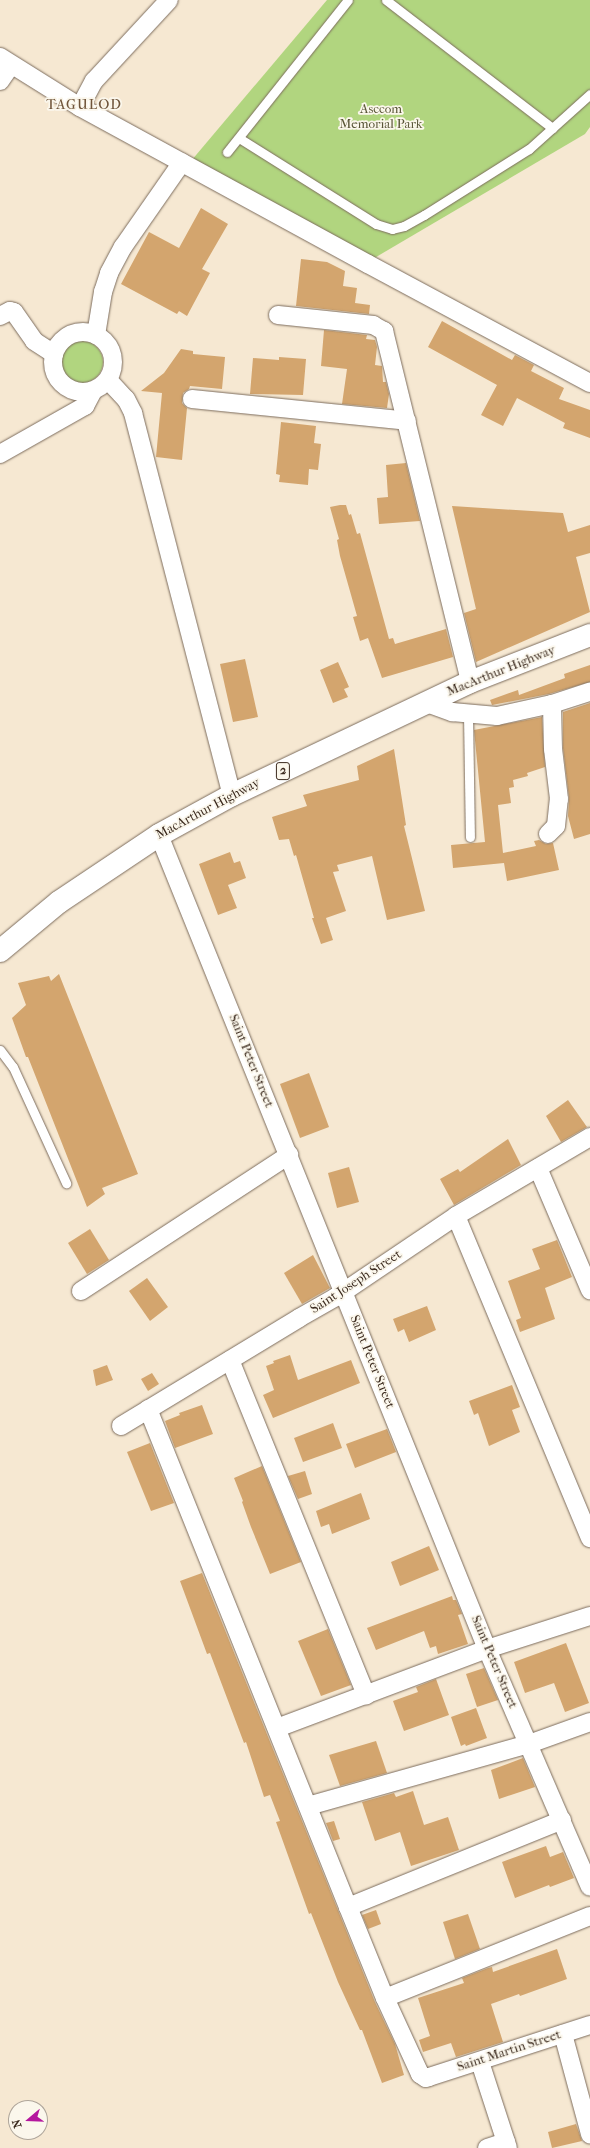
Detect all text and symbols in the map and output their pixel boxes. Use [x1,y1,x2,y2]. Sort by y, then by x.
district label: TAGULOD [46,97,122,113]
park label: Asccom Memorial Park [339,102,423,133]
street label: MacArthur Highway [445,642,557,700]
road number: 2 [275,761,291,781]
street label: MacArthur Highway [153,775,263,843]
street label: Saint Peter Street [225,1012,277,1110]
street label: Saint Joseph Street [308,1247,404,1317]
street label: Saint Peter Street [346,1313,398,1411]
street label: Saint Peter Street [467,1613,521,1711]
street label: Saint Martin Street [455,2027,563,2075]
north arrow [8,2100,48,2140]
text: N [10,2118,25,2130]

